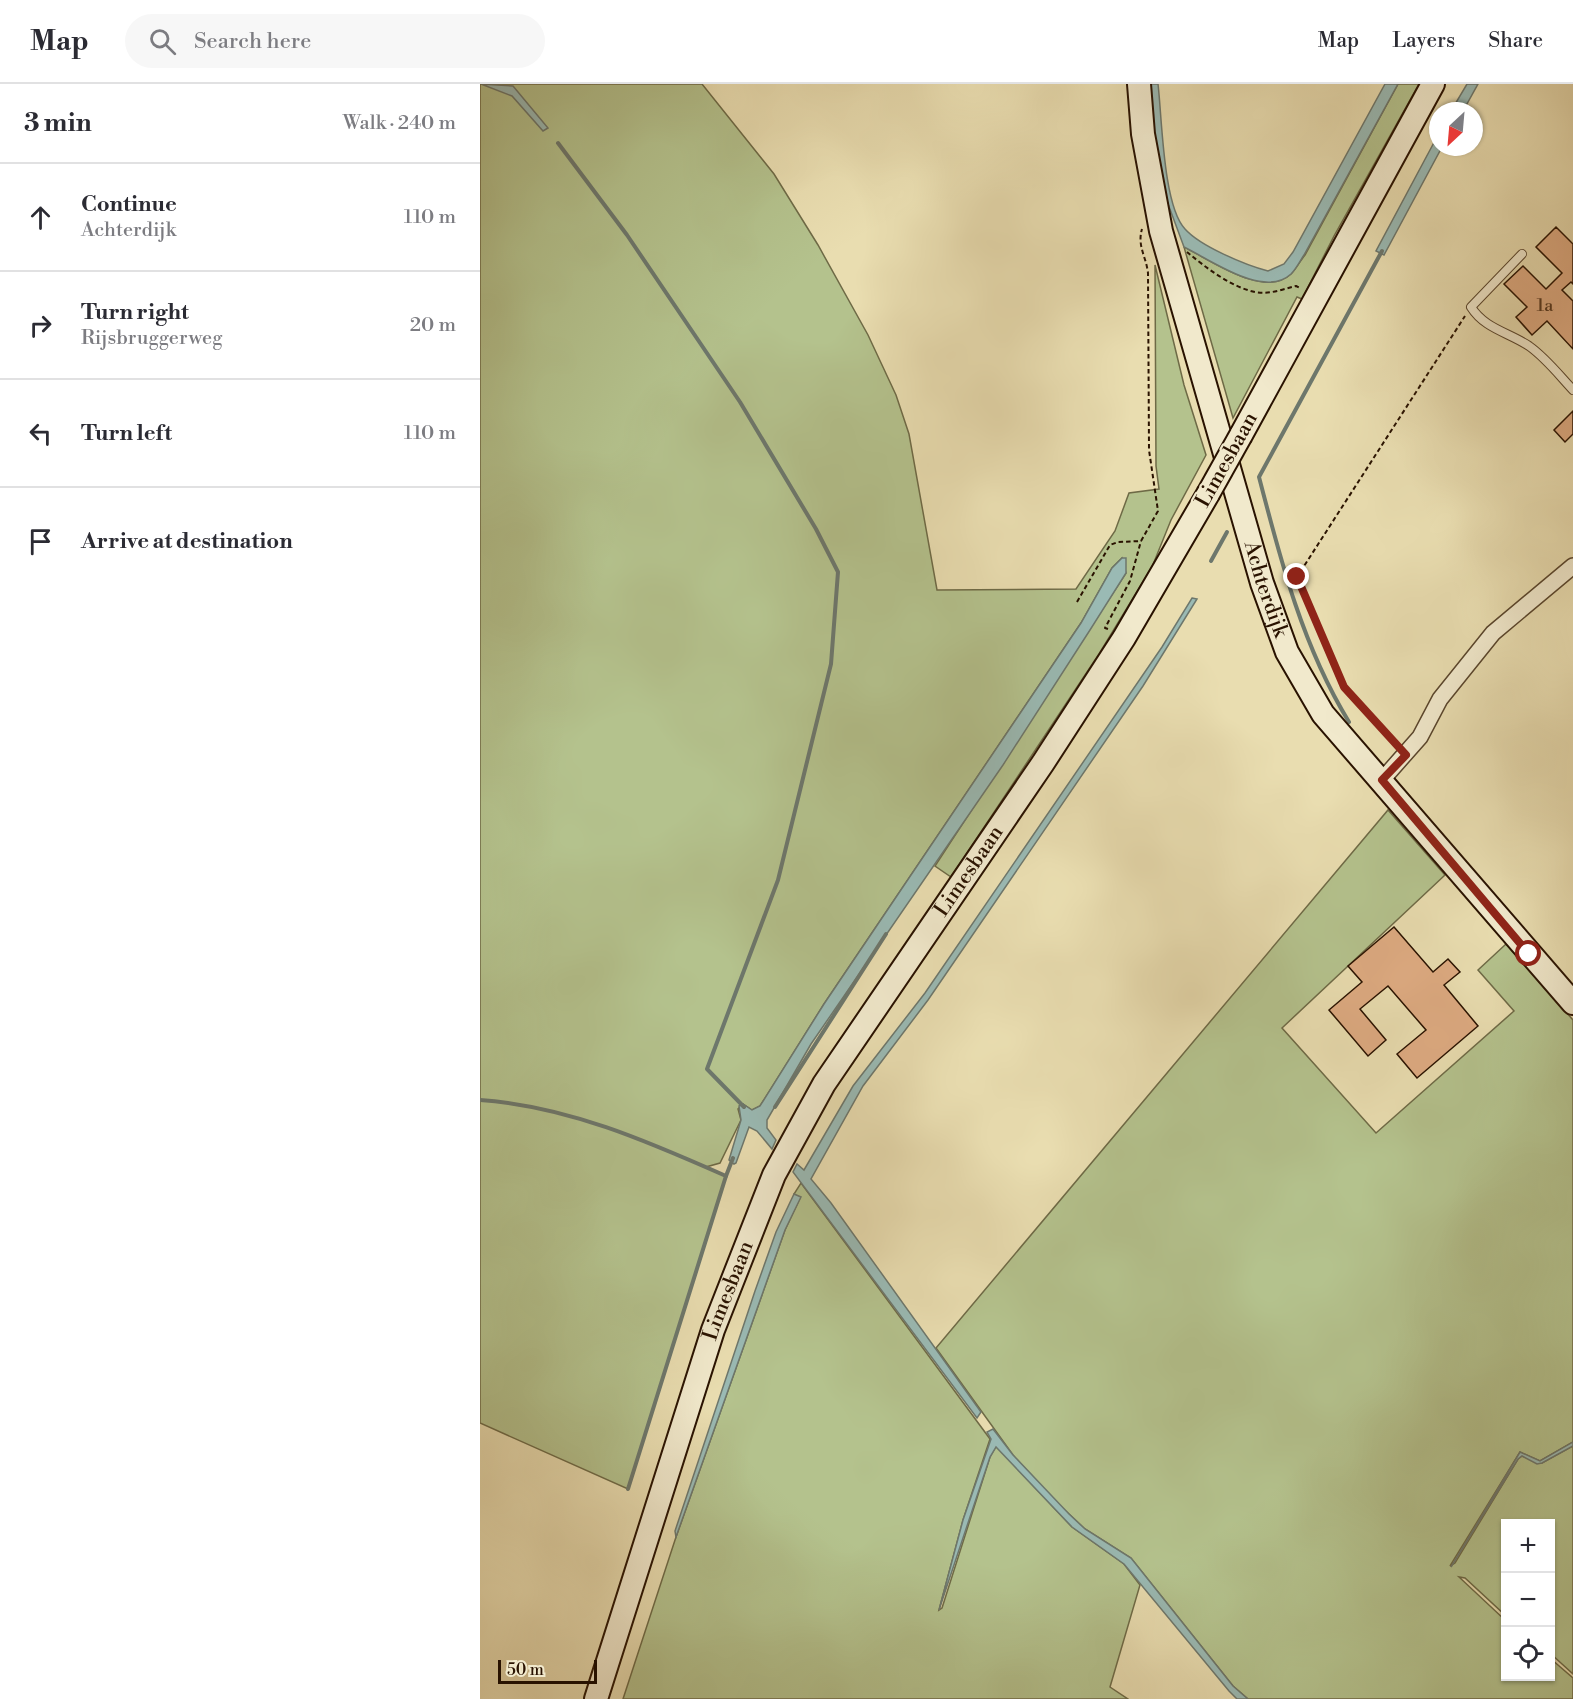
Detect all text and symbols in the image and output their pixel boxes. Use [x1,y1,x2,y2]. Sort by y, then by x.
search box [125,14,545,68]
text: Map [30,24,89,59]
icon: search [146,25,179,58]
text: Search here [194,28,311,55]
text: Map [1318,28,1359,54]
text: Layers [1392,28,1455,54]
text: Share [1488,28,1543,54]
north arrow [1429,102,1483,156]
text: 3 min [24,107,92,139]
text: Walk · 240 m [343,111,456,136]
text: Continue [81,191,177,218]
icon: ahead [24,201,57,234]
text: 110 m [404,205,456,230]
text: Achterdijk [81,218,176,243]
house number: 1a [1537,294,1554,317]
text: Turn right [81,299,189,326]
icon: right [24,309,57,342]
text: 20 m [410,313,456,338]
text: Rijsbruggerweg [81,326,223,351]
street label: Limesbaan [1190,407,1264,512]
icon: left [24,417,57,450]
text: Turn left [81,420,172,447]
text: 110 m [404,421,456,446]
icon: arrive [24,525,57,558]
text: Arrive at destination [81,528,293,555]
street label: Achterdijk [1237,537,1294,642]
route end [1283,563,1309,589]
street label: Limesbaan [929,820,1010,922]
route start [1515,940,1541,966]
street label: Limesbaan [697,1237,760,1344]
map controls [1501,1519,1555,1681]
button: + [1501,1519,1555,1573]
button: − [1501,1573,1555,1627]
button: locate [1501,1627,1555,1681]
scale bar [498,1657,597,1684]
text: 50 m [507,1660,544,1680]

